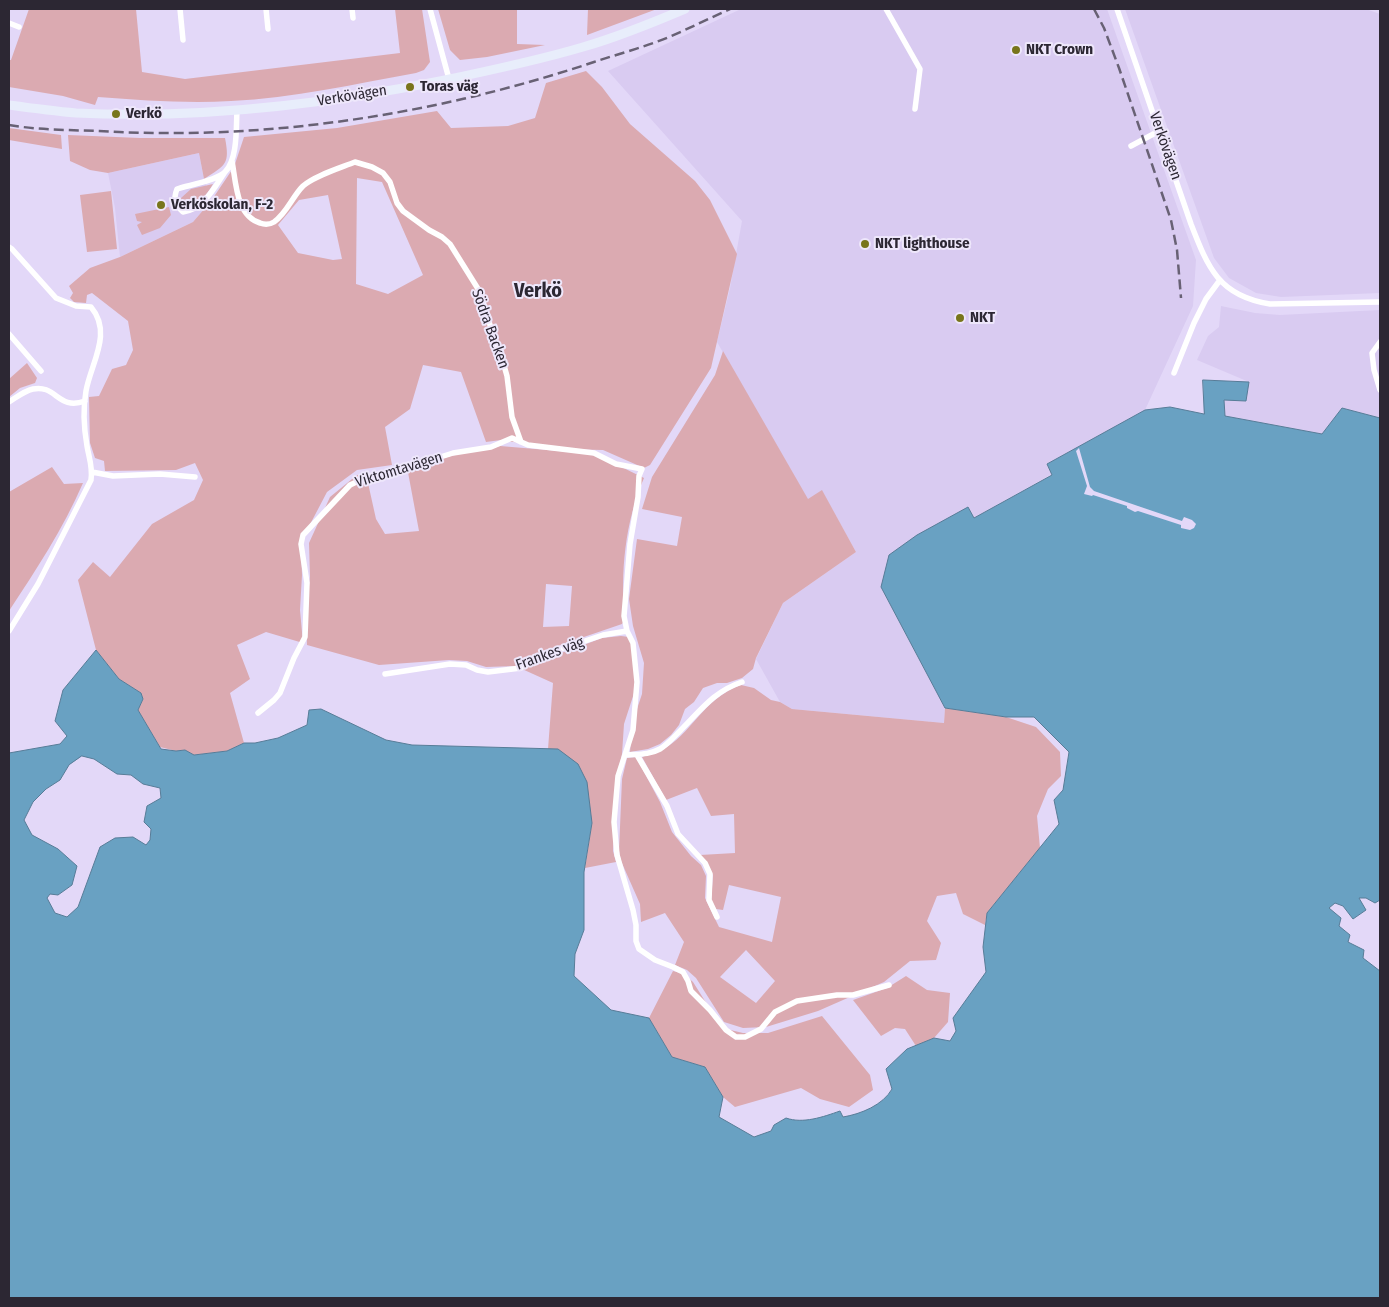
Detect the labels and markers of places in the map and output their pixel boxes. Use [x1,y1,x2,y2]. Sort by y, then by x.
place label: NKT Crown [1026,41,1093,59]
marker: NKT Crown [1010,44,1022,56]
place label: Toras väg [420,78,478,96]
marker: Toras väg [404,81,416,93]
place label: Verkö [126,105,162,123]
marker: Verkö [110,108,122,120]
place label: Verköskolan, F-2 [171,196,273,214]
marker: Verköskolan, F-2 [155,199,167,211]
place label: NKT lighthouse [875,235,970,253]
marker: NKT lighthouse [859,238,871,250]
place label: NKT [970,309,995,327]
marker: NKT [954,312,966,324]

